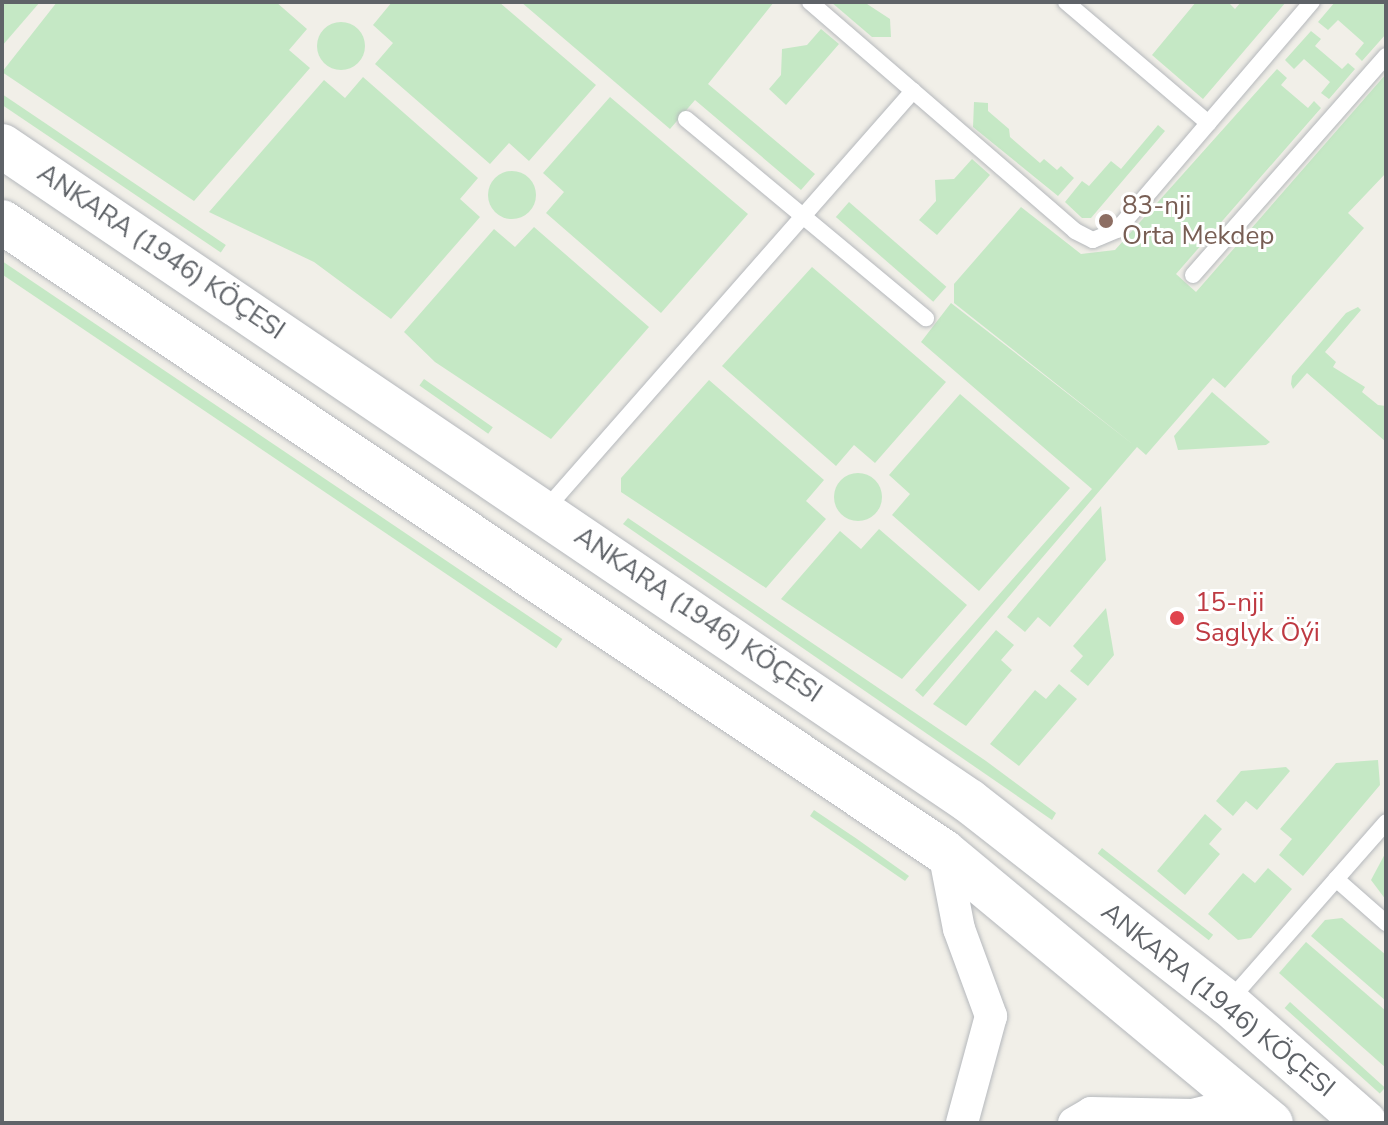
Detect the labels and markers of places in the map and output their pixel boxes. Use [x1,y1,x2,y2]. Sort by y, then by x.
place label: 83-nji Orta Mekdep [1122,190,1274,252]
marker: 83-nji Orta Mekdep [1097,212,1115,230]
place label: 15-nji Saglyk Öýi [1195,587,1320,648]
marker: 15-nji Saglyk Öýi [1166,607,1188,629]

